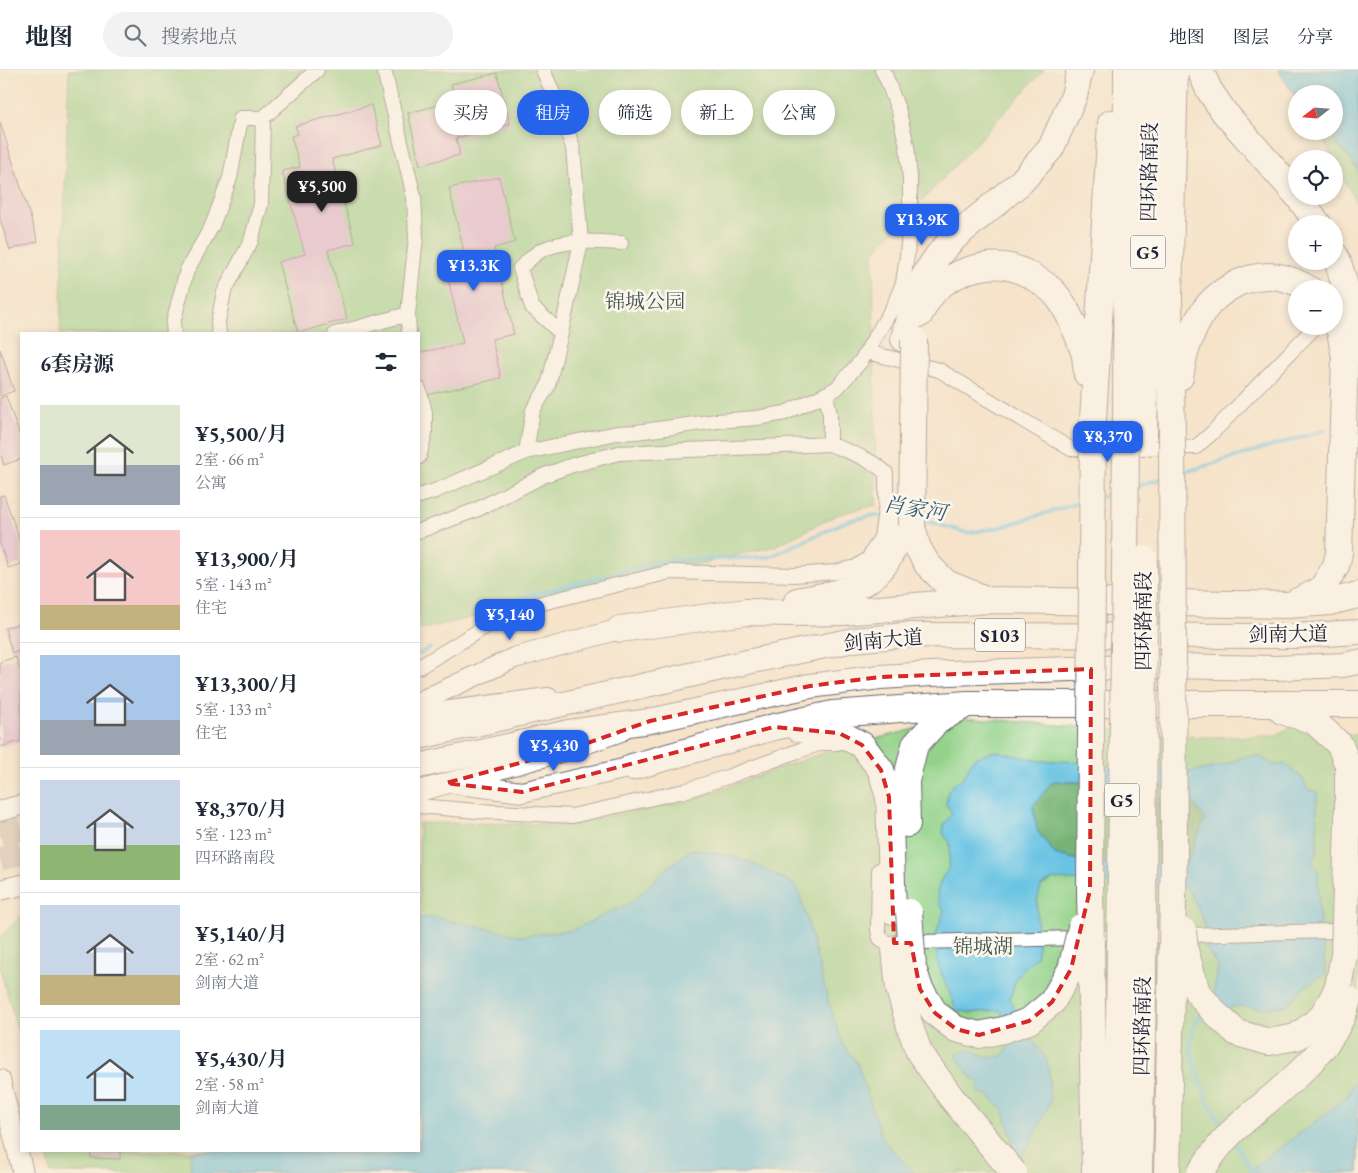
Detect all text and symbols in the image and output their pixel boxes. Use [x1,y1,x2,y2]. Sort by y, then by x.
search box [103,12,453,57]
text: 地图 [25,21,73,52]
icon: search [121,21,149,49]
text: 搜索地点 [161,24,237,49]
text: 地图 [1169,25,1205,48]
text: 图层 [1233,25,1269,48]
text: 分享 [1297,25,1333,48]
north arrow [1288,85,1342,140]
map controls [1288,85,1343,335]
chip: 买房 [435,90,507,135]
chip: 租房 [517,90,589,135]
chip: 筛选 [599,90,671,135]
chip: 新上 [681,90,753,135]
chip: 公寓 [763,90,835,135]
street label: 四环路南段 [1135,122,1163,222]
button: locate [1288,150,1343,205]
pin: ¥5,500 [281,170,363,213]
text: ¥5,500 [298,176,346,197]
pin: ¥13.9K [881,204,963,246]
text: ¥13.9K [896,209,948,230]
button: + [1288,215,1343,270]
road number: G5 [1130,236,1166,268]
pin: ¥13.3K [433,250,515,292]
text: ¥13.3K [448,255,500,276]
button: − [1288,280,1343,335]
park label: 锦城公园 [605,288,685,314]
icon: filters [372,348,400,376]
text: 6套房源 [40,350,114,377]
text: ¥5,500/月 [195,420,288,447]
pin: ¥8,370 [1067,420,1149,463]
icon: home [80,425,140,485]
text: ¥8,370 [1084,426,1132,447]
text: 2室 · 66 m² [195,449,264,470]
text: 公寓 [195,472,227,493]
water label: 肖家河 [882,490,952,527]
text: ¥13,900/月 [195,545,299,572]
icon: home [80,550,140,610]
street label: 四环路南段 [1130,571,1156,671]
text: 5室 · 143 m² [195,574,272,595]
text: 住宅 [195,597,227,618]
pin: ¥5,140 [469,598,551,641]
text: ¥5,140 [486,604,534,625]
road number: S103 [975,618,1025,652]
street label: 剑南大道 [1248,620,1328,648]
street label: 剑南大道 [842,624,924,656]
text: ¥13,300/月 [195,670,299,697]
icon: home [80,675,140,735]
text: 5室 · 133 m² [195,699,272,720]
text: 住宅 [195,722,227,743]
pin: ¥5,430 [513,730,595,772]
text: ¥5,430 [530,735,578,756]
road number: G5 [1104,784,1140,816]
text: ¥8,370/月 [195,795,288,822]
icon: home [80,800,140,860]
text: 5室 · 123 m² [195,824,272,845]
text: 四环路南段 [195,847,275,868]
text: ¥5,140/月 [195,920,288,947]
icon: home [80,925,140,985]
park label: 锦城湖 [953,933,1013,959]
text: 2室 · 62 m² [195,949,264,970]
text: 剑南大道 [195,972,259,993]
street label: 四环路南段 [1128,976,1156,1076]
text: ¥5,430/月 [195,1045,288,1072]
icon: home [80,1050,140,1110]
text: 2室 · 58 m² [195,1074,264,1095]
text: 剑南大道 [195,1097,259,1118]

